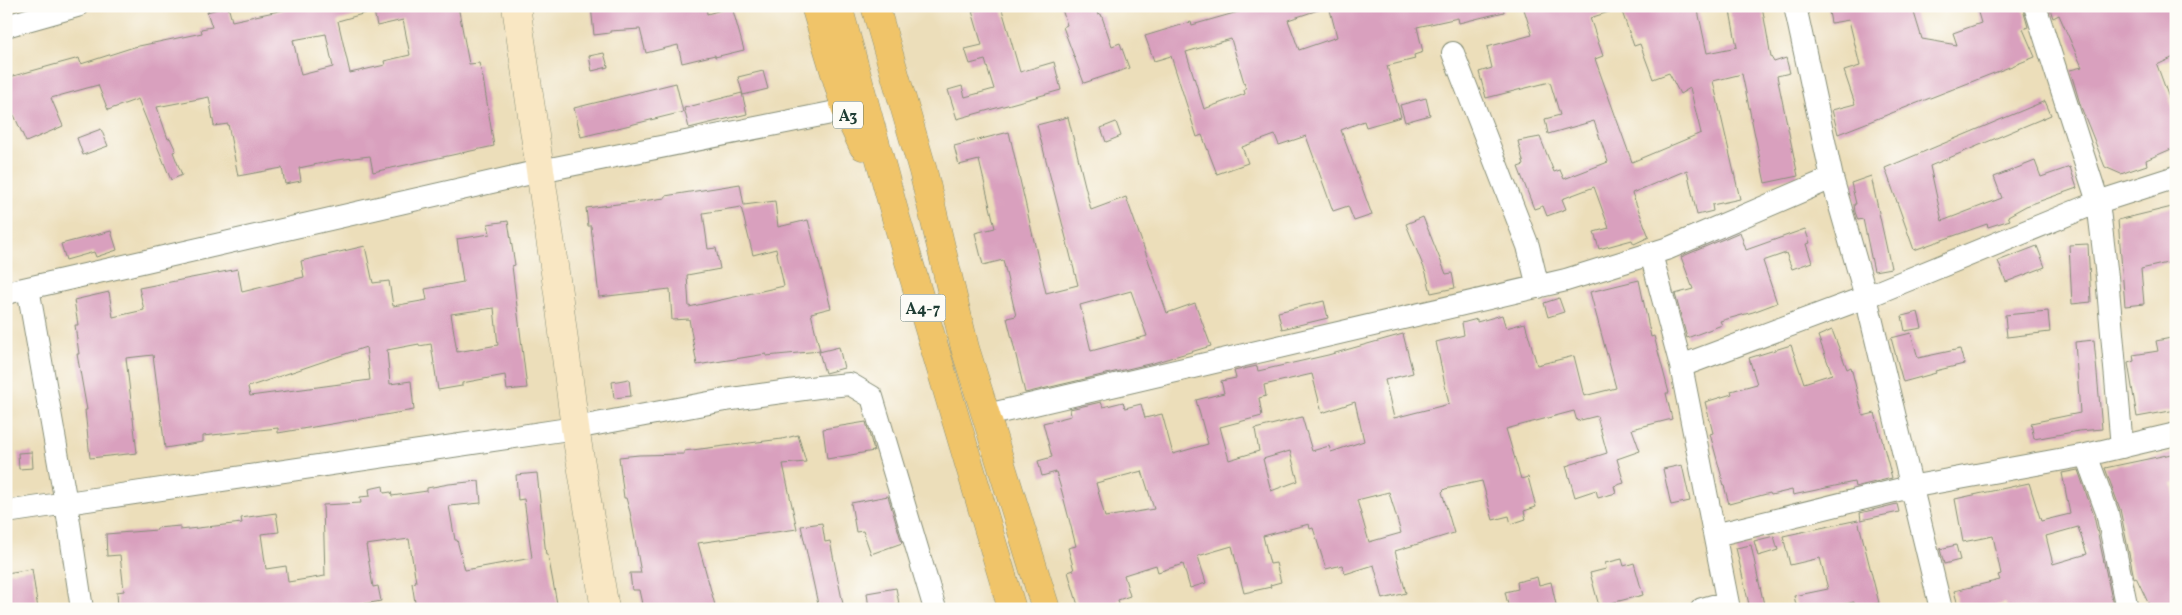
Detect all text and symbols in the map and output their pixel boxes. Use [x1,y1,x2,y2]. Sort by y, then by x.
road number: A3 [833,102,863,128]
road number: A4-7 [900,294,946,322]

